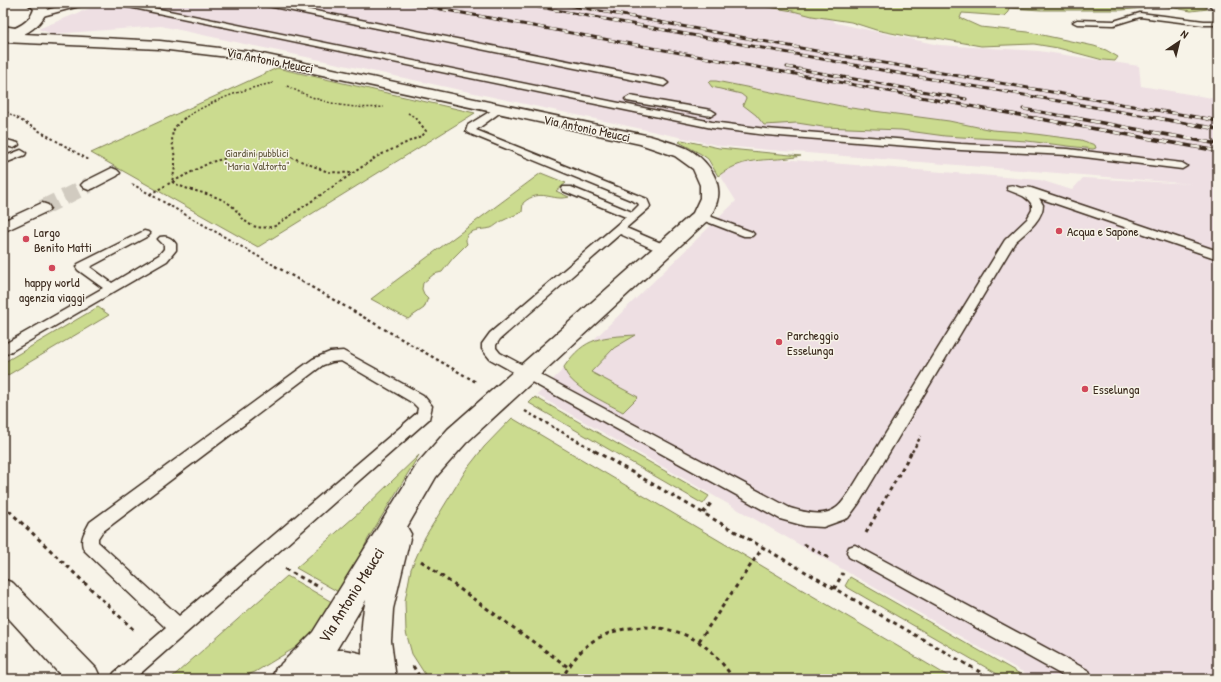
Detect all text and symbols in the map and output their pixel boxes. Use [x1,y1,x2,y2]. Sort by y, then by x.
north arrow [1159,22,1199,62]
text: N [1178,26,1191,41]
street label: Via Antonio Meucci [225,43,315,77]
street label: Via Antonio Meucci [542,110,632,146]
park label: Giardini pubblici "Maria Valtorta" [224,146,290,173]
place label: Acqua e Sapone [1067,222,1139,240]
place label: Largo Benito Matti [34,223,92,256]
marker: Acqua e Sapone [1054,226,1064,236]
marker: Largo Benito Matti [21,234,31,244]
marker: happy world agenzia viaggi [47,263,57,273]
place label: happy world agenzia viaggi [19,273,85,306]
place label: Parcheggio Esselunga [787,326,839,359]
marker: Parcheggio Esselunga [774,337,784,347]
place label: Esselunga [1093,380,1139,398]
marker: Esselunga [1080,384,1090,394]
street label: Via Antonio Meucci [313,543,389,647]

